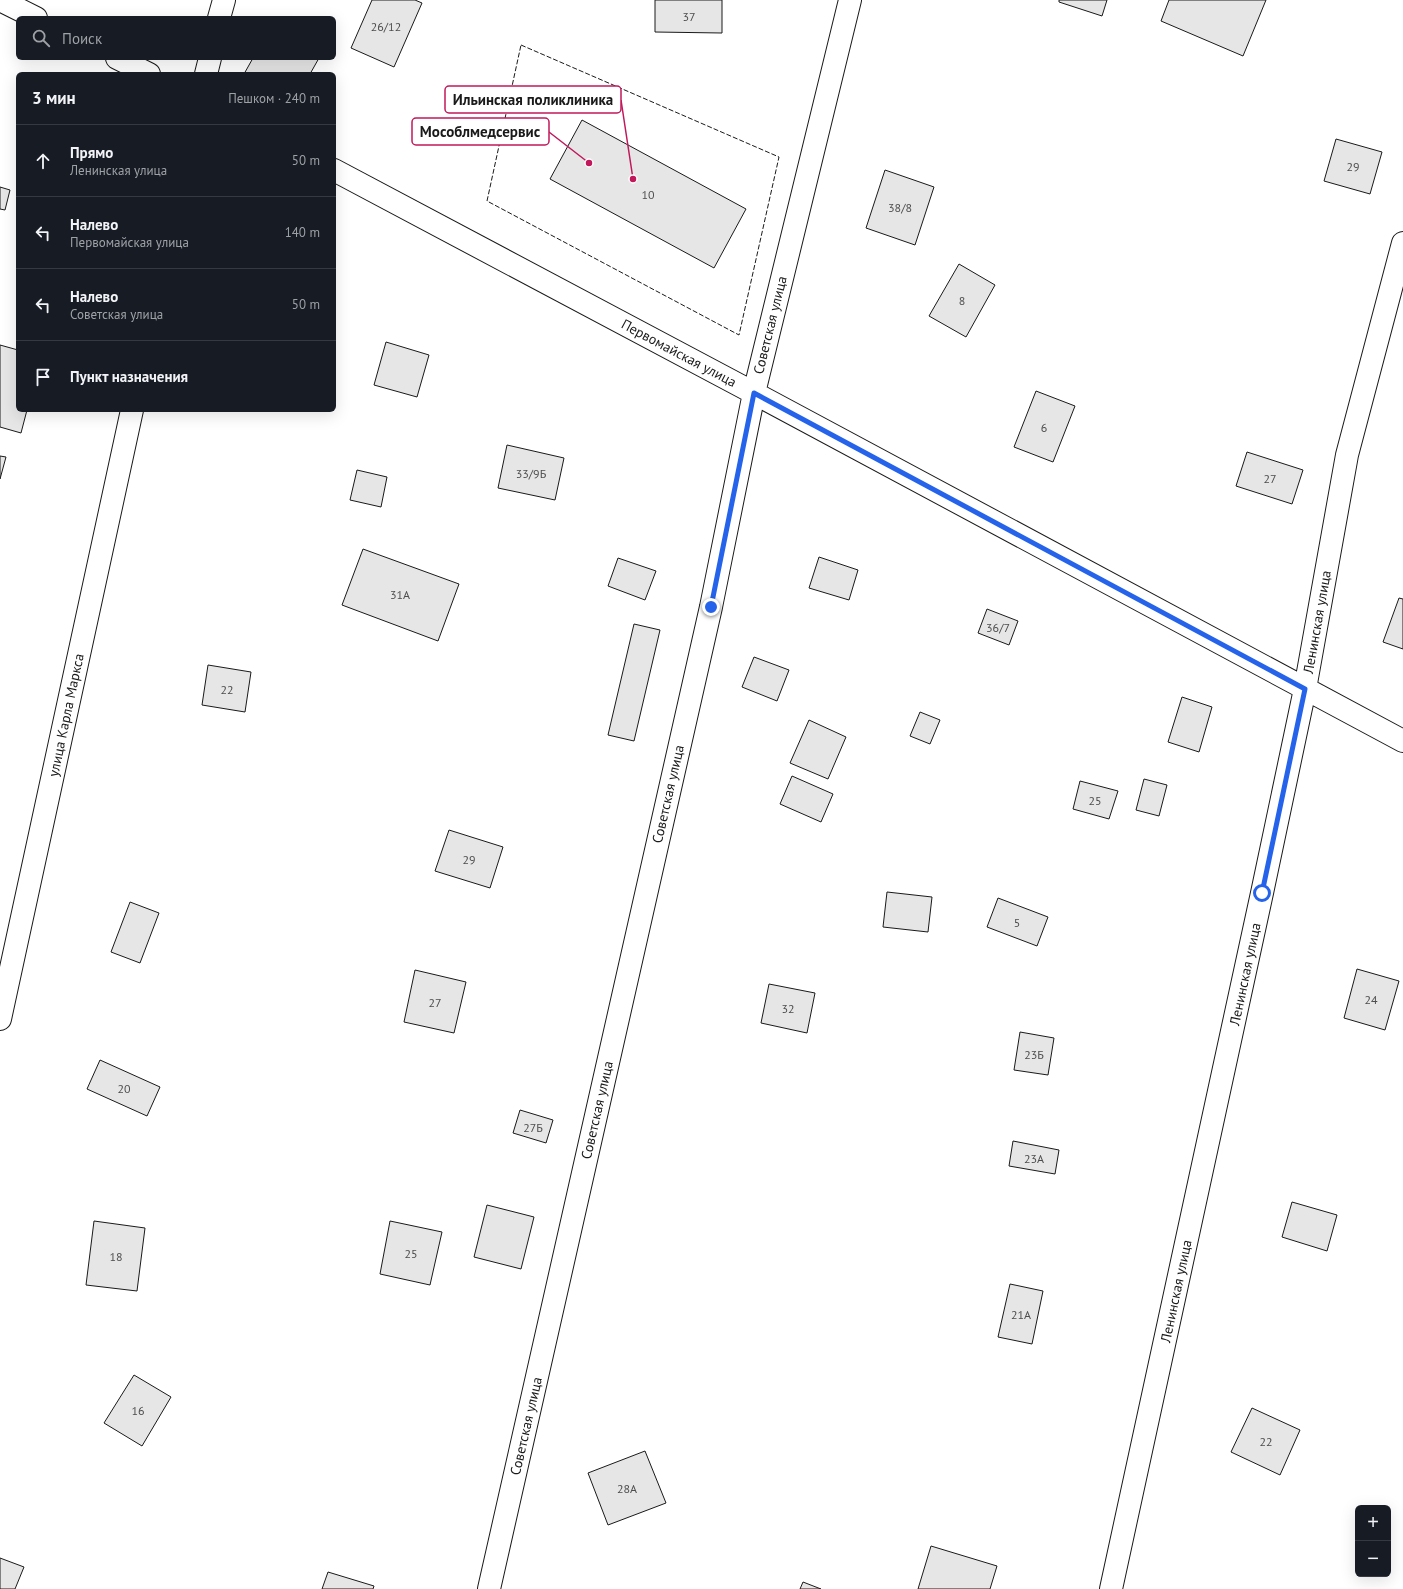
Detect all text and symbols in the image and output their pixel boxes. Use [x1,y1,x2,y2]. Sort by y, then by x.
house number: 37 [682,9,696,24]
search box [16,16,336,60]
house number: 26/12 [371,19,401,34]
icon: search [30,27,52,49]
text: Поиск [62,29,102,48]
callout: Ильинская поликлиника [445,86,621,113]
text: 3 мин [32,87,76,109]
text: Пешком · 240 m [228,90,320,107]
text: Ильинская поликлиника [453,90,613,109]
callout: Мособлмедсервис [412,118,549,145]
text: Мособлмедсервис [420,122,541,141]
text: Прямо [70,143,113,162]
icon: ahead [32,150,54,172]
text: 50 m [292,152,320,169]
house number: 29 [1346,159,1360,174]
text: Ленинская улица [70,162,167,179]
house number: 10 [641,187,655,202]
house number: 38/8 [888,200,912,215]
text: Налево [70,215,118,234]
icon: left [32,222,54,244]
text: 140 m [285,224,320,241]
text: Первомайская улица [70,234,189,251]
street label: Советская улица [749,274,791,376]
text: Налево [70,287,118,306]
house number: 8 [959,293,965,308]
icon: left [32,294,54,316]
text: 50 m [292,296,320,313]
text: Советская улица [70,306,163,323]
street label: Первомайская улица [618,315,740,391]
icon: arrive [32,366,54,388]
text: Пункт назначения [70,367,188,386]
house number: 6 [1041,420,1047,435]
house number: 33/9Б [516,466,547,481]
house number: 27 [1263,471,1277,486]
street label: Ленинская улица [1299,569,1335,676]
house number: 31А [390,587,410,602]
route end [702,598,720,616]
house number: 36/7 [986,620,1010,635]
street label: улица Карла Маркса [44,652,88,778]
house number: 22 [220,682,234,697]
street label: Советская улица [648,743,688,845]
house number: 25 [1088,793,1102,808]
house number: 29 [462,852,476,867]
route start [1253,884,1271,902]
house number: 5 [1014,915,1020,930]
street label: Ленинская улица [1225,921,1265,1028]
house number: 24 [1364,992,1378,1007]
house number: 27 [428,995,442,1010]
house number: 32 [781,1001,795,1016]
house number: 23Б [1024,1047,1044,1062]
street label: Советская улица [577,1059,617,1161]
house number: 20 [117,1081,131,1096]
house number: 27Б [523,1120,543,1135]
house number: 23А [1024,1151,1044,1166]
street label: Ленинская улица [1156,1238,1196,1345]
house number: 25 [404,1246,418,1261]
house number: 18 [109,1249,123,1264]
house number: 21А [1011,1307,1031,1322]
street label: Советская улица [506,1375,546,1477]
house number: 16 [131,1403,145,1418]
house number: 22 [1259,1434,1273,1449]
house number: 28А [617,1481,637,1496]
map controls [1355,1505,1391,1577]
button: + [1355,1505,1391,1541]
button: − [1355,1541,1391,1577]

